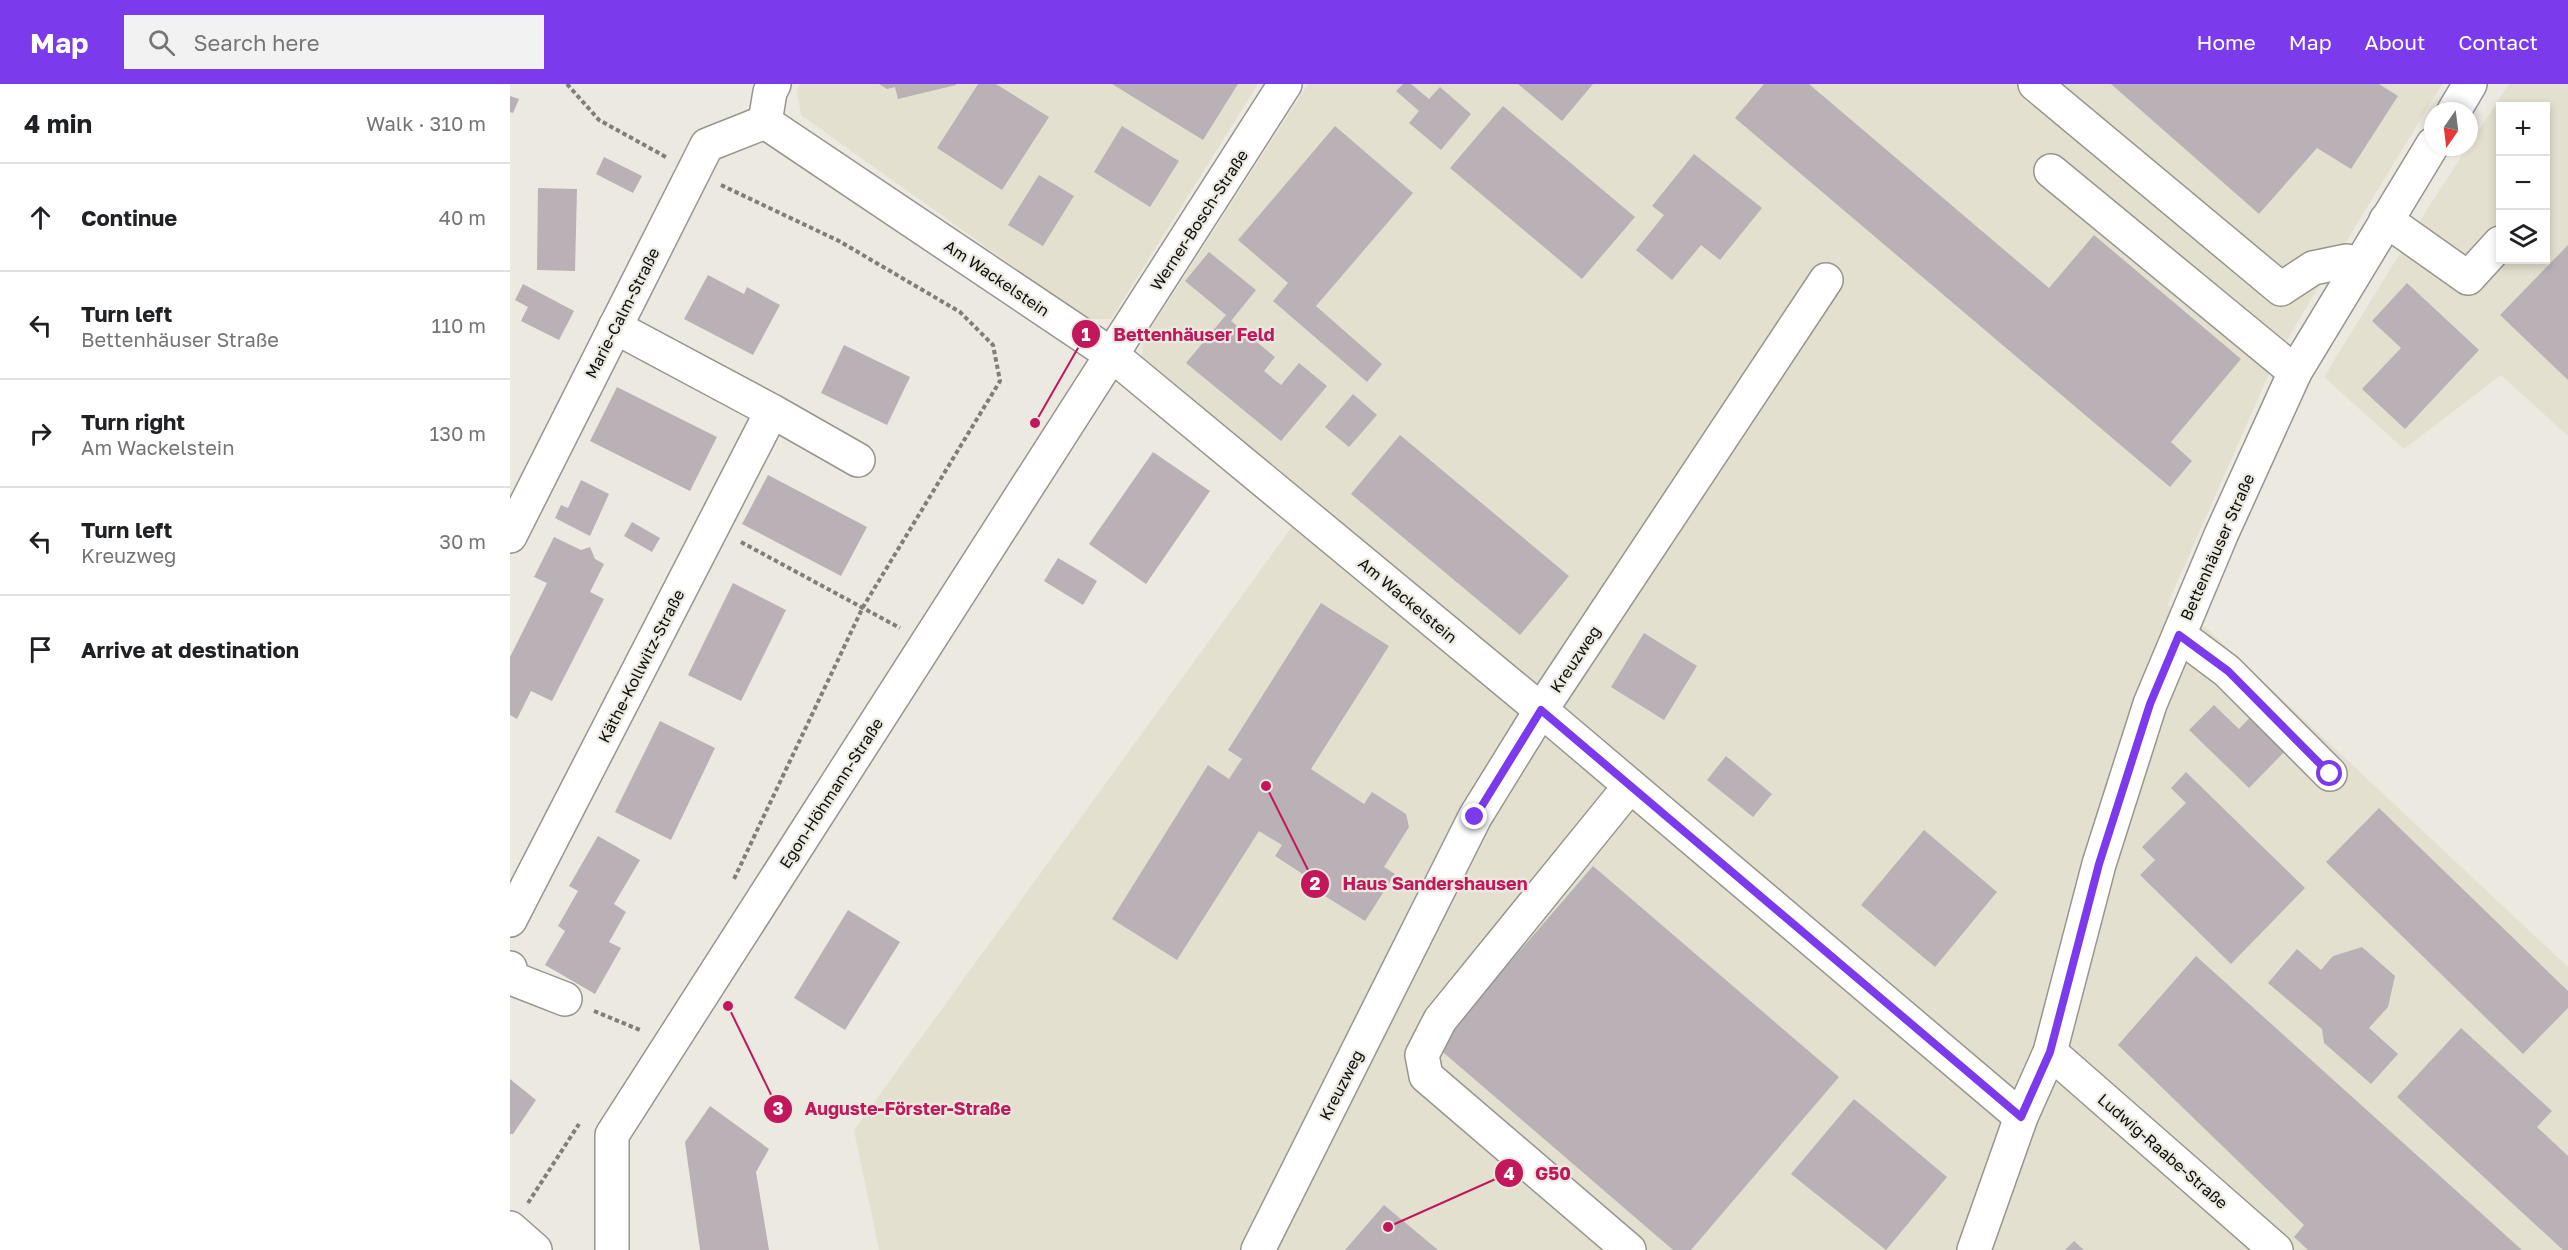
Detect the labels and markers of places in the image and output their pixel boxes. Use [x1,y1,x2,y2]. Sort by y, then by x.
callout: Bettenhäuser Feld [1071,316,1286,352]
callout: Haus Sandershausen [1300,866,1540,902]
callout: Auguste-Förster-Straße [763,1091,1023,1127]
callout: G50 [1494,1155,1583,1191]

